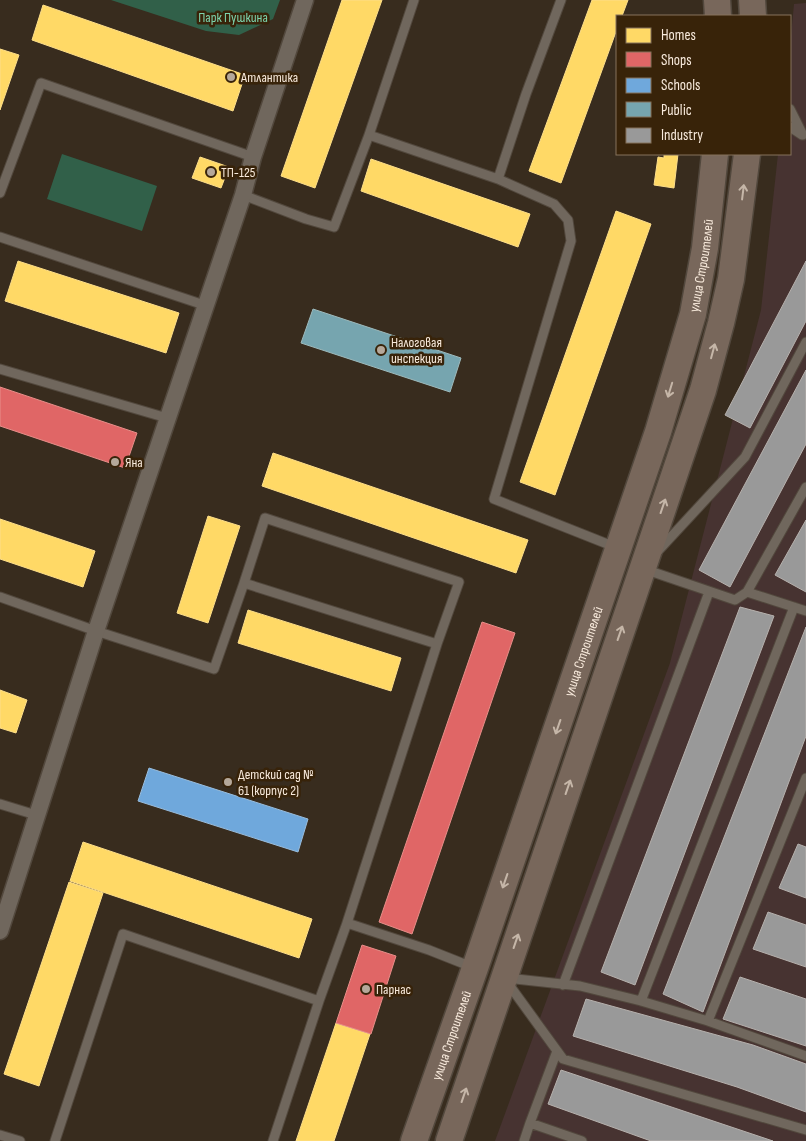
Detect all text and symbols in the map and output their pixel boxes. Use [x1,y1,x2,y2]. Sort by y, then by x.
park label: Парк Пушкина [198,9,268,26]
legend [616,15,791,155]
text: Homes [661,26,696,45]
text: Shops [661,51,692,70]
place label: Атлантика [240,69,298,86]
marker: Атлантика [225,71,237,83]
text: Schools [661,76,700,95]
text: Public [661,101,692,120]
text: Industry [661,126,703,145]
place label: ТП-125 [221,164,256,181]
marker: ТП-125 [205,166,217,178]
one-way arrow [738,184,748,200]
street label: улица Строителей [686,218,717,313]
place label: Налоговая инспекция [391,334,442,367]
marker: Налоговая инспекция [375,344,387,356]
one-way arrow [709,344,719,360]
one-way arrow [665,382,675,398]
place label: Яна [125,454,143,471]
marker: Яна [109,456,121,468]
one-way arrow [659,499,668,514]
street label: улица Строителей [560,604,607,699]
one-way arrow [616,625,625,641]
one-way arrow [553,719,562,734]
place label: Детский сад № 61 (корпус 2) [238,766,314,799]
marker: Детский сад № 61 (корпус 2) [222,776,234,788]
one-way arrow [564,780,573,795]
one-way arrow [500,872,509,888]
one-way arrow [512,934,521,949]
place label: Парнас [376,981,411,998]
marker: Парнас [360,983,372,995]
street label: улица Строителей [428,988,475,1083]
one-way arrow [460,1088,469,1103]

